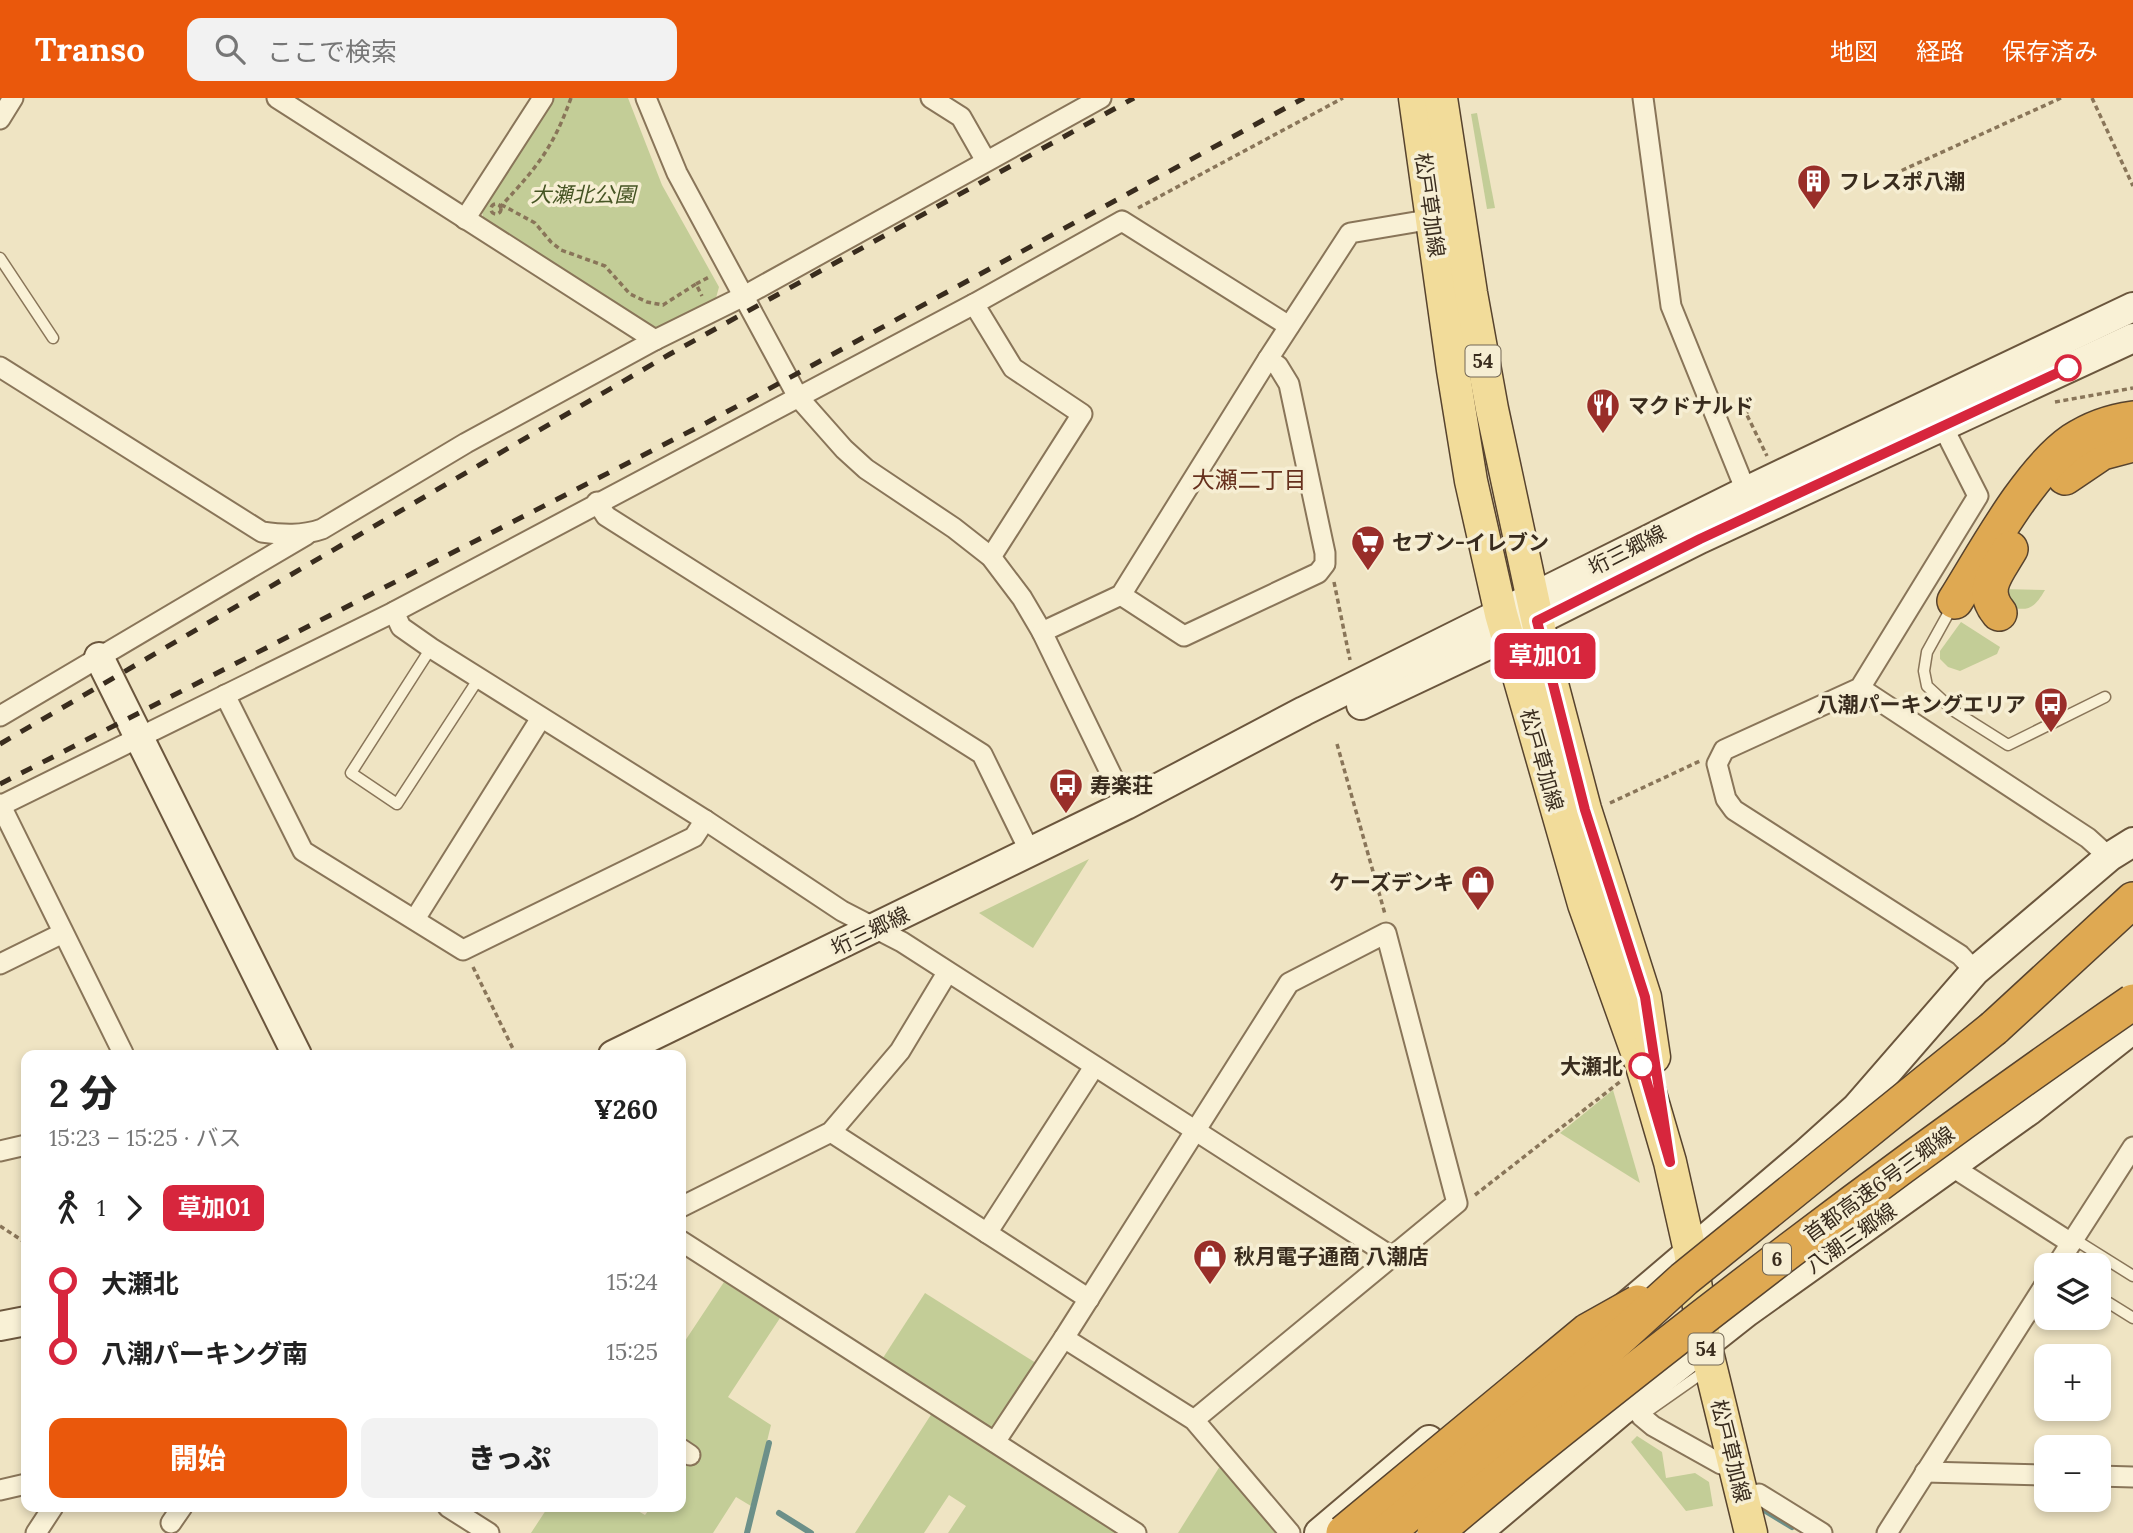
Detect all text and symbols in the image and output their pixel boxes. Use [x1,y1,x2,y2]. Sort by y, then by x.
search box [187,18,677,81]
text: Transo [35,28,145,70]
icon: search [211,30,249,68]
text: ここで検索 [267,35,397,68]
text: 地図 [1830,36,1878,67]
text: 経路 [1916,36,1964,67]
text: 保存済み [2002,36,2098,67]
street label: 松戸草加線 [1409,151,1451,259]
building icon: フレスポ八潮 [1795,162,1833,211]
place label: フレスポ八潮 [1839,168,1965,195]
park label: 大瀬北公園 [531,181,638,208]
road number: 54 [1466,345,1500,376]
unlabelled marker [2055,355,2081,381]
restaurant icon: マクドナルド [1584,386,1622,435]
place label: マクドナルド [1628,392,1754,419]
district label: 大瀬二丁目 [1192,465,1307,494]
street label: 垳三郷線 [1583,519,1671,581]
supermarket icon: セブン-イレブン [1349,523,1387,572]
place label: セブン-イレブン [1392,529,1549,556]
line badge: 草加01 [1496,633,1594,679]
text: 草加01 [1508,640,1582,671]
bus stop icon: 八潮パーキングエリア [2032,685,2070,734]
place label: 八潮パーキングエリア [1817,691,2026,718]
street label: 松戸草加線 [1515,706,1569,814]
bus stop icon: 寿楽荘 [1047,766,1085,815]
place label: 寿楽荘 [1090,772,1153,799]
shop icon: ケーズデンキ [1459,863,1497,912]
place label: ケーズデンキ [1329,869,1454,896]
street label: 垳三郷線 [826,900,914,962]
place label: 大瀬北 [1560,1053,1623,1080]
marker: 大瀬北 [1629,1053,1655,1079]
text: 2 分 [49,1069,117,1117]
text: ¥260 [594,1093,658,1126]
street label: 首都高速6号三郷線 [1798,1120,1960,1248]
text: 15:23 – 15:25 · バス [49,1123,242,1152]
icon: walk [49,1189,87,1227]
icon: forward [115,1189,153,1227]
text: 草加01 [177,1192,250,1223]
text: 1 [97,1193,105,1222]
street label: 八潮三郷線 [1800,1197,1902,1279]
shop icon: 秋月電子通商 八潮店 [1191,1237,1229,1286]
place label: 秋月電子通商 八潮店 [1234,1243,1429,1270]
road number: 6 [1763,1244,1791,1274]
map controls [2034,1253,2111,1512]
button: layers [2034,1253,2111,1330]
text: 大瀬北 [101,1267,179,1300]
text: 15:24 [607,1267,658,1296]
road number: 54 [1688,1334,1724,1364]
text: 八潮パーキング南 [101,1337,308,1370]
text: 15:25 [606,1337,658,1366]
button: + [2034,1344,2111,1421]
street label: 松戸草加線 [1705,1397,1757,1505]
button: 開始 [49,1418,347,1498]
button: きっぷ [361,1418,658,1498]
button: − [2034,1435,2111,1512]

